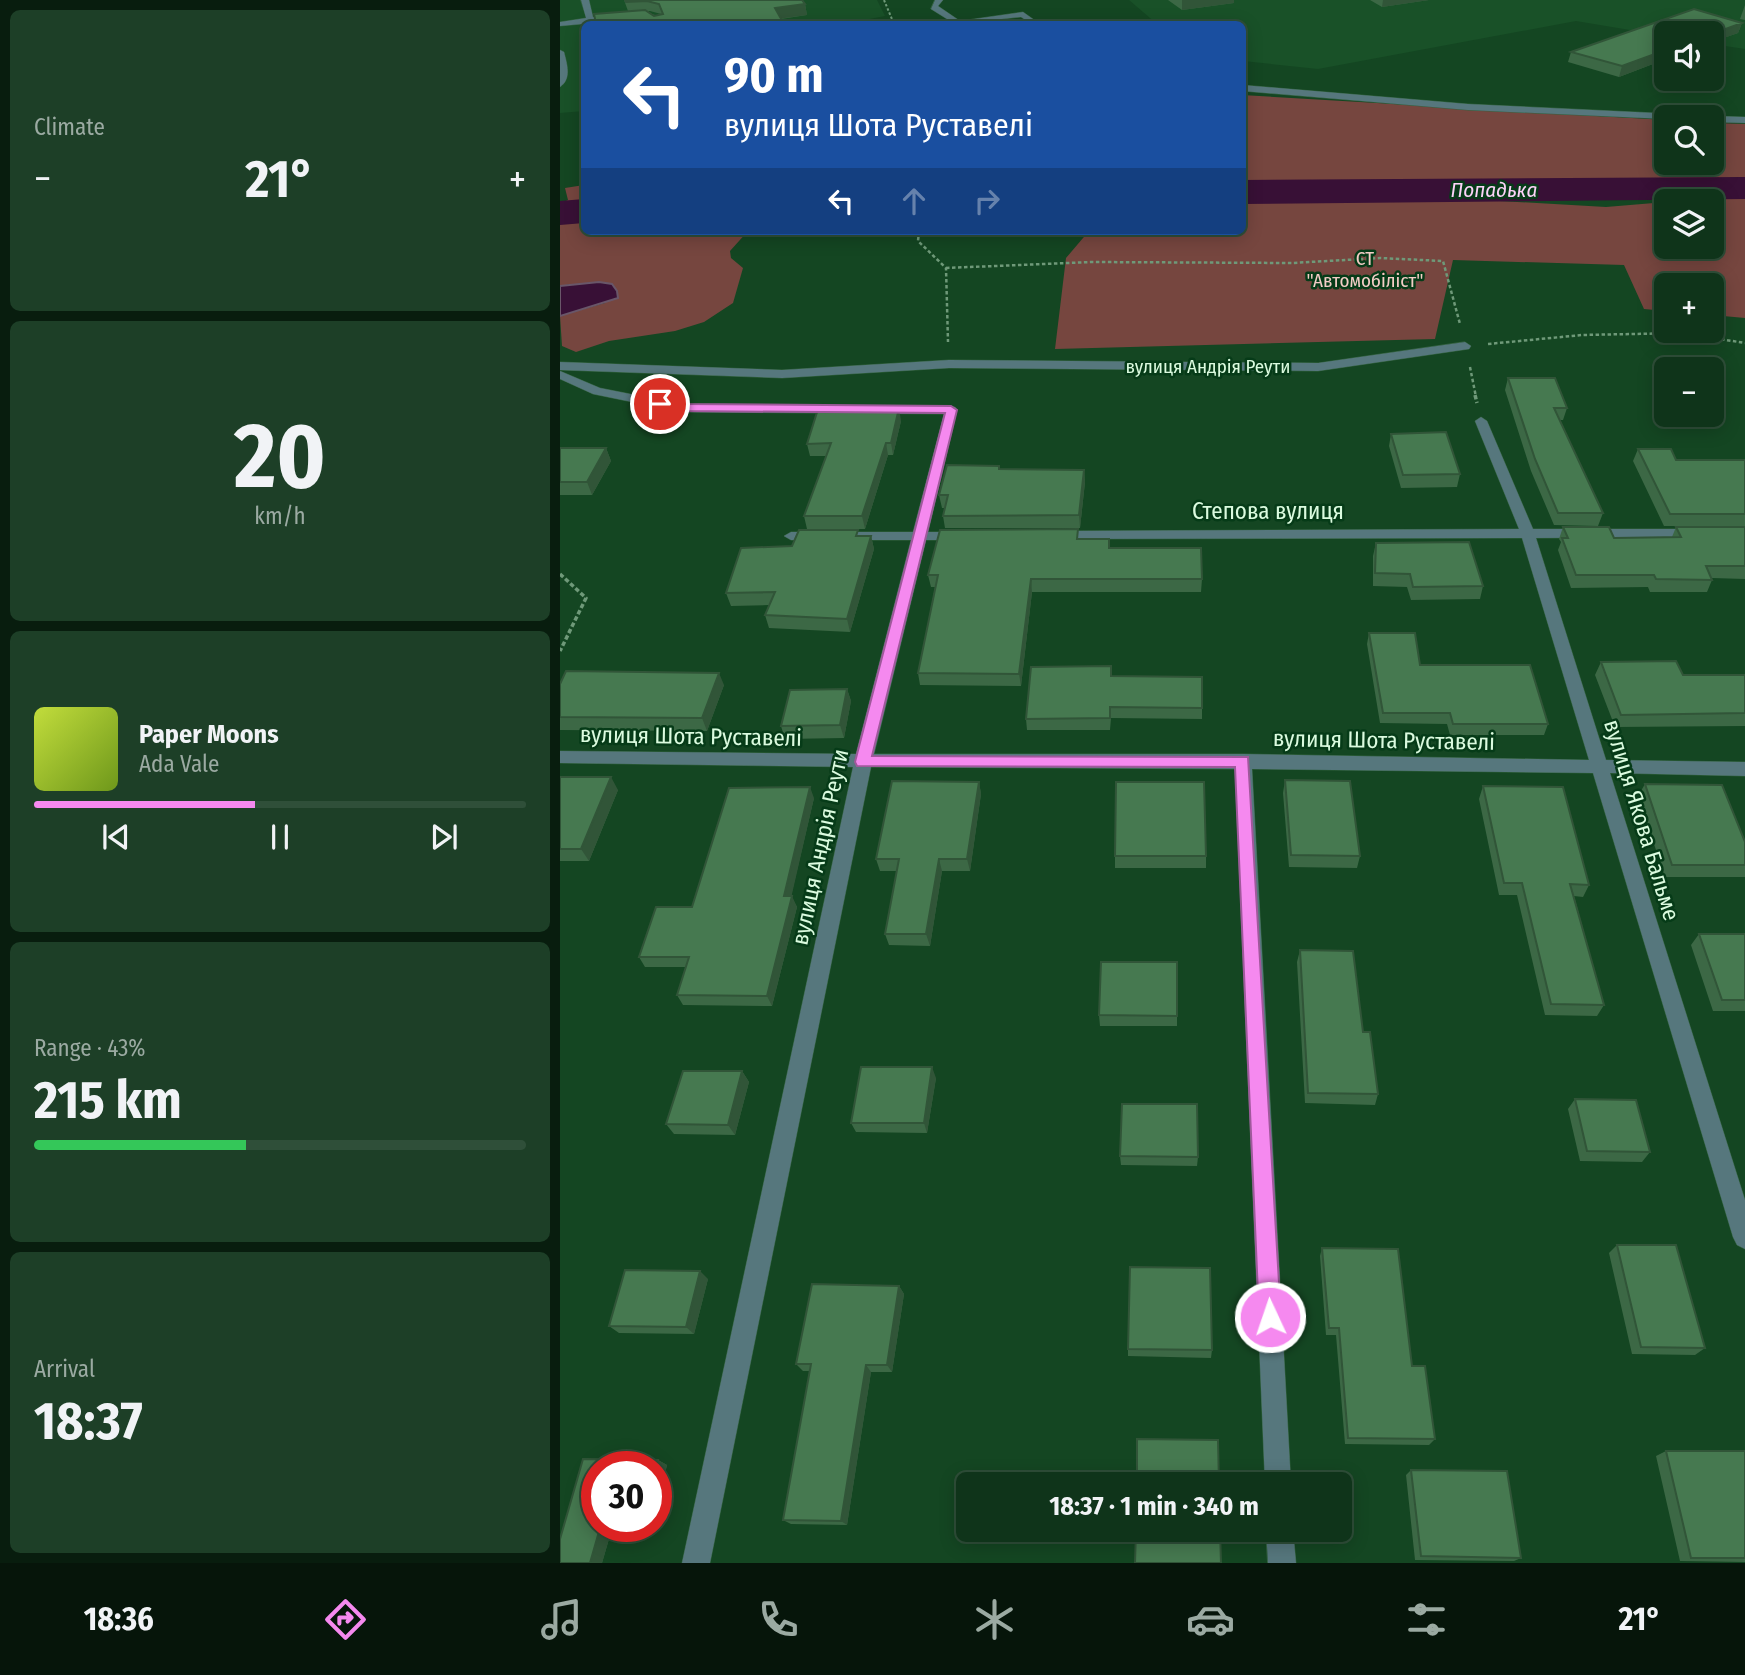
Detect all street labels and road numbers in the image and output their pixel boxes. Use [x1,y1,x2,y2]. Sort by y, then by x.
street label: вулиця Андрія Реути [1125,355,1291,378]
street label: Степова вулиця [1192,497,1344,525]
street label: вулиця Якова Бальме [1598,716,1686,924]
street label: вулиця Шота Руставелі [580,720,802,752]
street label: вулиця Шота Руставелі [1273,724,1495,756]
street label: вулиця Андрія Реути [786,746,854,948]

